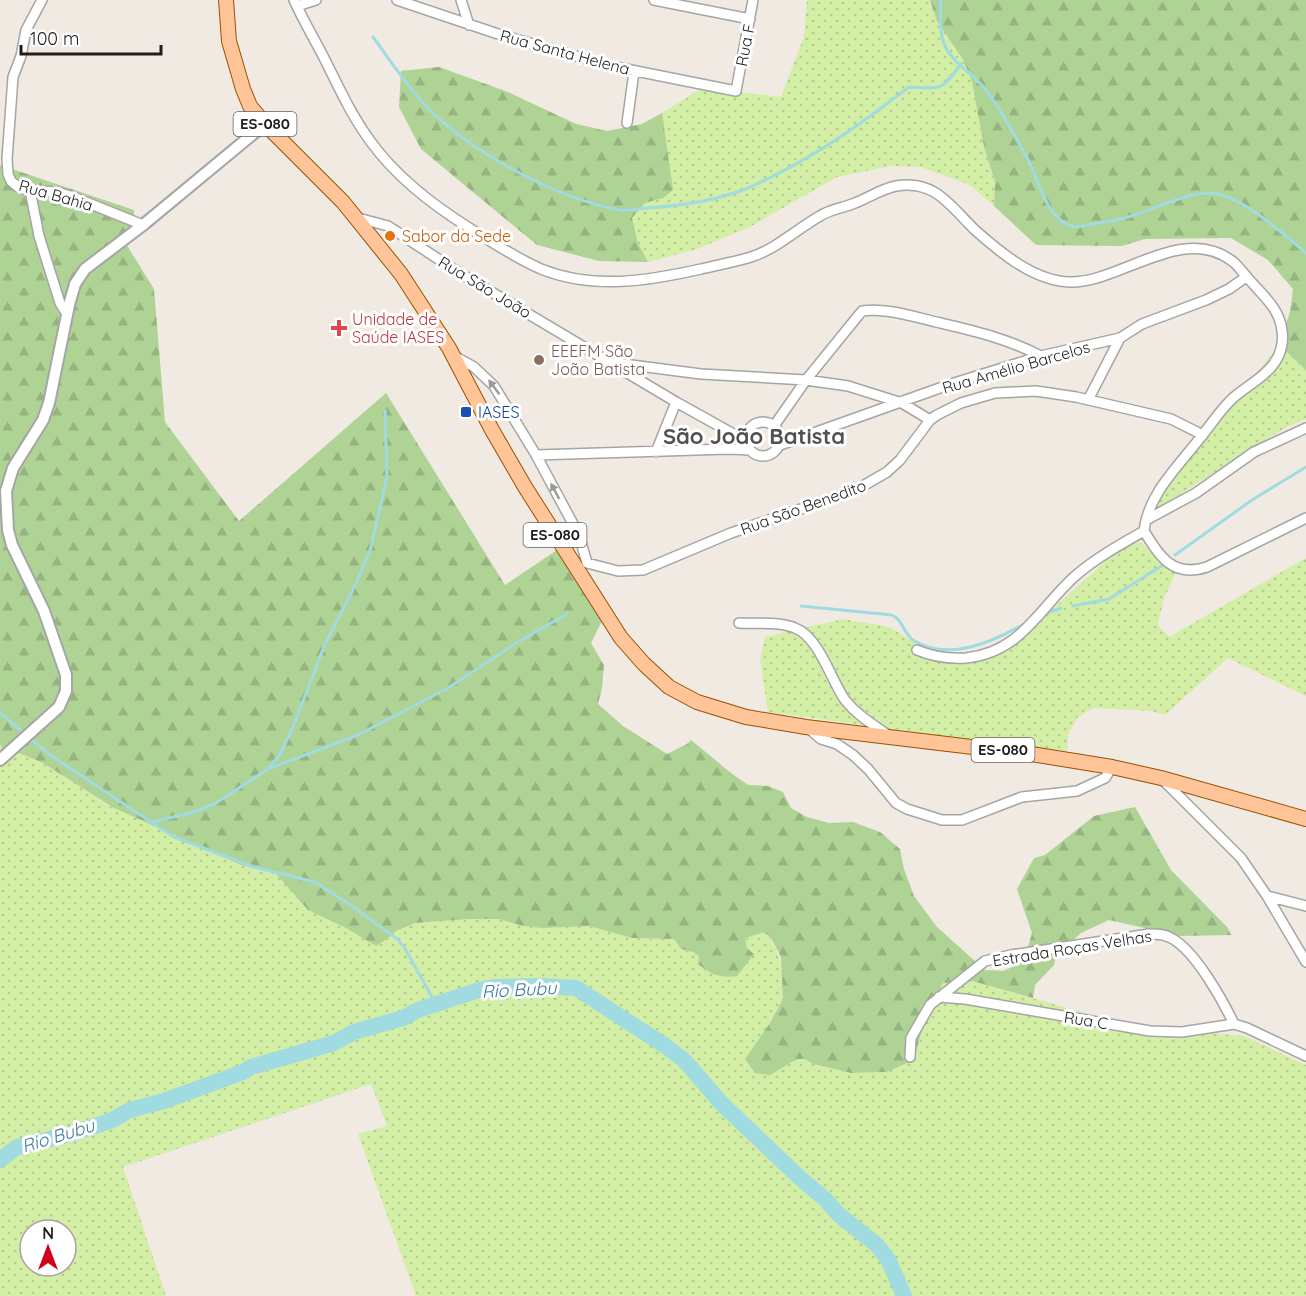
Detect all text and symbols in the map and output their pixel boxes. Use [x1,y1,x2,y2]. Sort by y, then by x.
scale bar [21,18,160,56]
street label: Rua F [731,22,759,68]
street label: Rua Santa Helena [498,25,632,79]
text: 100 m [30,27,79,50]
road number: ES-080 [234,112,296,136]
street label: Rua Bahia [17,175,95,215]
place label: Sabor da Sede [402,226,511,246]
marker: Sabor da Sede [383,229,397,243]
street label: Rua São João [435,251,535,323]
place label: Unidade de Saúde IASES [352,309,444,347]
marker: Unidade de Saúde IASES [330,319,348,337]
street label: Rua Amélio Barcelos [940,336,1092,398]
place label: EEEFM São João Batista [551,341,645,379]
marker: EEEFM São João Batista [532,353,546,367]
one-way arrow [488,380,500,396]
place label: IASES [478,402,519,422]
marker: IASES [459,405,473,419]
district label: São João Batista [663,422,845,450]
street label: Rua São Benedito [737,475,869,539]
one-way arrow [550,482,560,499]
road number: ES-080 [524,523,586,547]
road number: ES-080 [972,738,1034,762]
street label: Estrada Roças Velhas [991,926,1153,970]
water label: Rio Bubu [481,976,559,1003]
street label: Rua C [1063,1007,1109,1033]
water label: Rio Bubu [19,1113,99,1157]
north arrow [18,1218,78,1278]
text: N [42,1223,54,1243]

